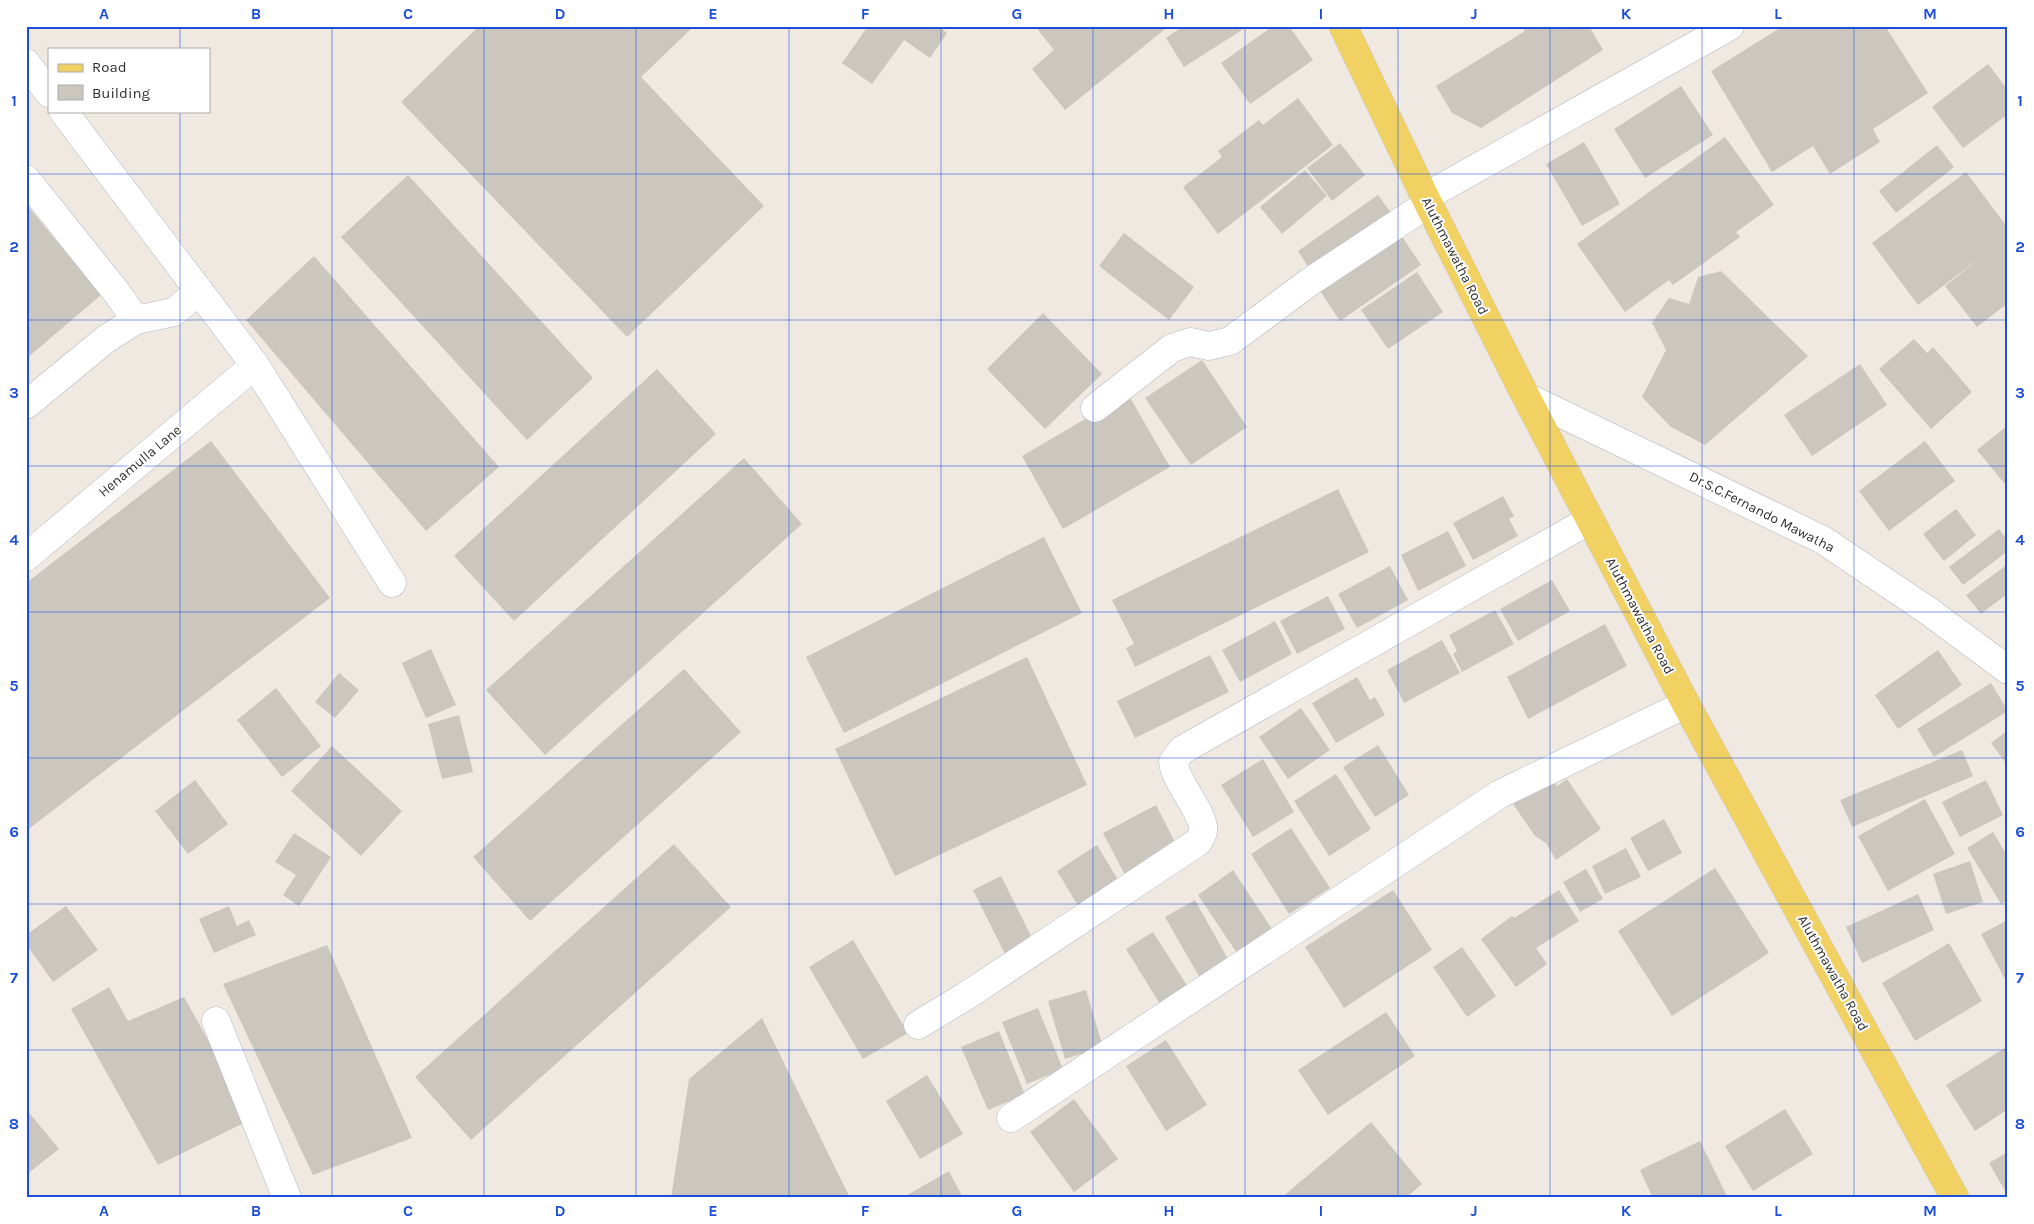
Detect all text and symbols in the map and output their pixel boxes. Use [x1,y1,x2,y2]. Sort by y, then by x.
text: A [99,4,109,23]
text: B [251,4,261,23]
text: C [403,4,413,23]
text: D [555,4,566,23]
text: E [708,4,718,23]
text: F [861,4,870,23]
text: G [1012,4,1022,23]
text: H [1163,4,1175,23]
text: I [1319,4,1323,23]
text: J [1470,4,1478,23]
text: K [1621,4,1632,23]
text: L [1774,4,1782,23]
text: M [1923,4,1937,23]
legend [48,48,210,112]
text: Road [92,58,127,76]
text: Building [92,84,150,102]
text: 1 [11,91,17,110]
text: 1 [2017,91,2023,110]
street label: Aluthmawatha Road [1418,194,1492,318]
text: 2 [9,237,19,256]
text: 2 [2015,237,2025,256]
text: 3 [9,383,19,402]
text: 3 [2015,383,2025,402]
street label: Henamulla Lane [95,421,185,501]
street label: Dr.S.C.Fernando Mawatha [1687,468,1837,556]
text: 4 [9,530,19,549]
text: 4 [2015,530,2025,549]
street label: Aluthmawatha Road [1602,555,1678,677]
text: 5 [9,676,19,695]
text: 5 [2015,676,2025,695]
text: 6 [9,822,19,841]
text: 6 [2015,822,2025,841]
street label: Aluthmawatha Road [1794,912,1872,1034]
text: 7 [10,968,18,987]
text: 7 [2016,968,2024,987]
text: 8 [9,1114,19,1133]
text: 8 [2015,1114,2025,1133]
text: A [99,1201,109,1220]
text: B [251,1201,261,1220]
text: C [403,1201,413,1220]
text: D [555,1201,566,1220]
text: E [708,1201,718,1220]
text: F [861,1201,870,1220]
text: G [1012,1201,1022,1220]
text: H [1163,1201,1175,1220]
text: I [1319,1201,1323,1220]
text: J [1470,1201,1478,1220]
text: K [1621,1201,1632,1220]
text: L [1774,1201,1782,1220]
text: M [1923,1201,1937,1220]

